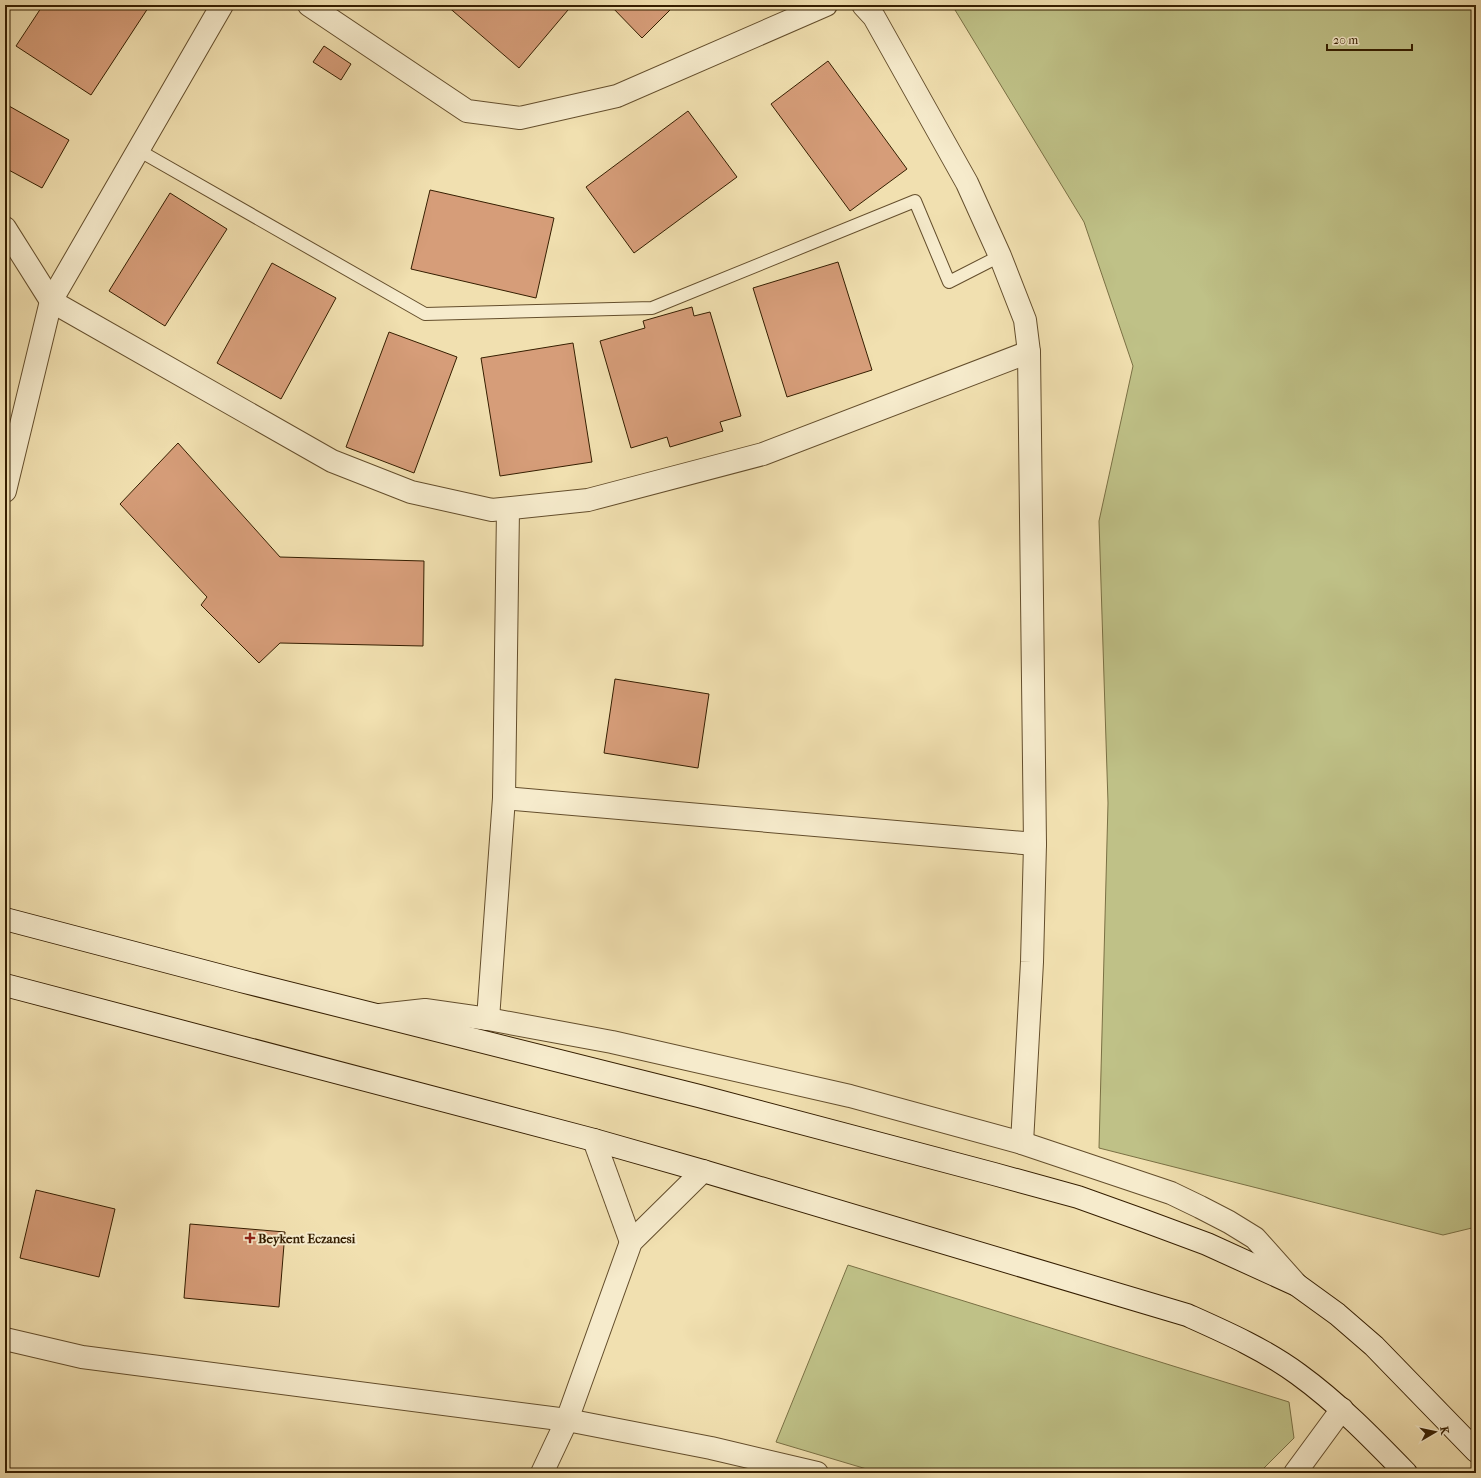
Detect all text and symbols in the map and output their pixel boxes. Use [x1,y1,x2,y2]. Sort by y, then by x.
scale bar [1327,26,1412,52]
text: 20 m [1333,33,1358,47]
place label: Beykent Eczanesi [258,1231,355,1247]
marker: Beykent Eczanesi [245,1233,255,1243]
north arrow [1415,1412,1455,1452]
text: K [1437,1426,1452,1436]

